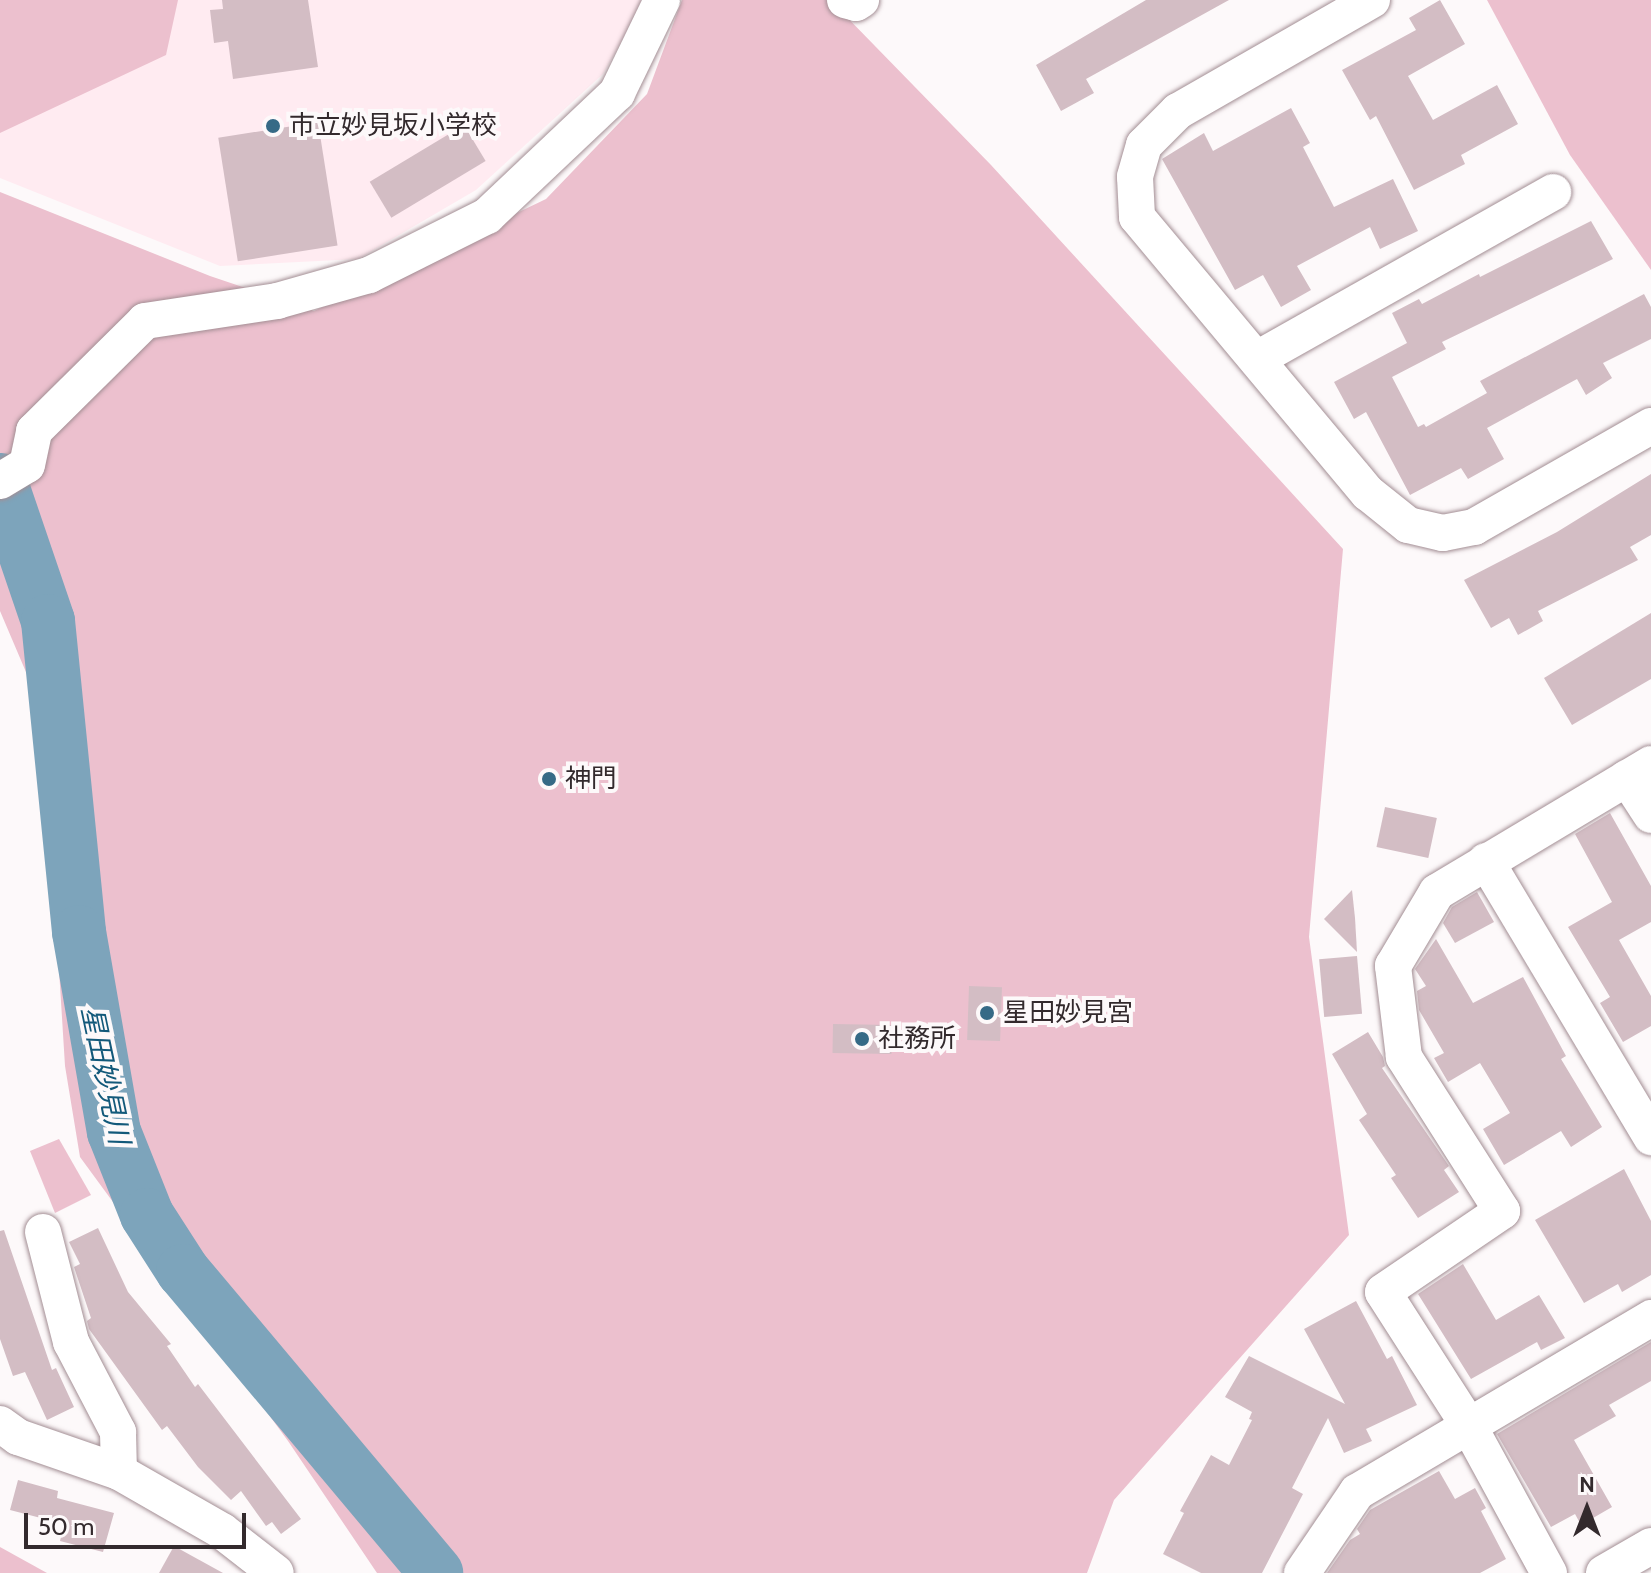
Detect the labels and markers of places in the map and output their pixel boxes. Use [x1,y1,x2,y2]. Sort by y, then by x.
place label: 市立妙見坂小学校 [289,110,497,142]
marker: 市立妙見坂小学校 [264,117,282,135]
place label: 神門 [565,763,617,795]
marker: 神門 [540,770,558,788]
place label: 星田妙見宮 [1003,997,1133,1029]
marker: 星田妙見宮 [978,1004,996,1022]
place label: 社務所 [878,1023,956,1055]
marker: 社務所 [853,1030,871,1048]

